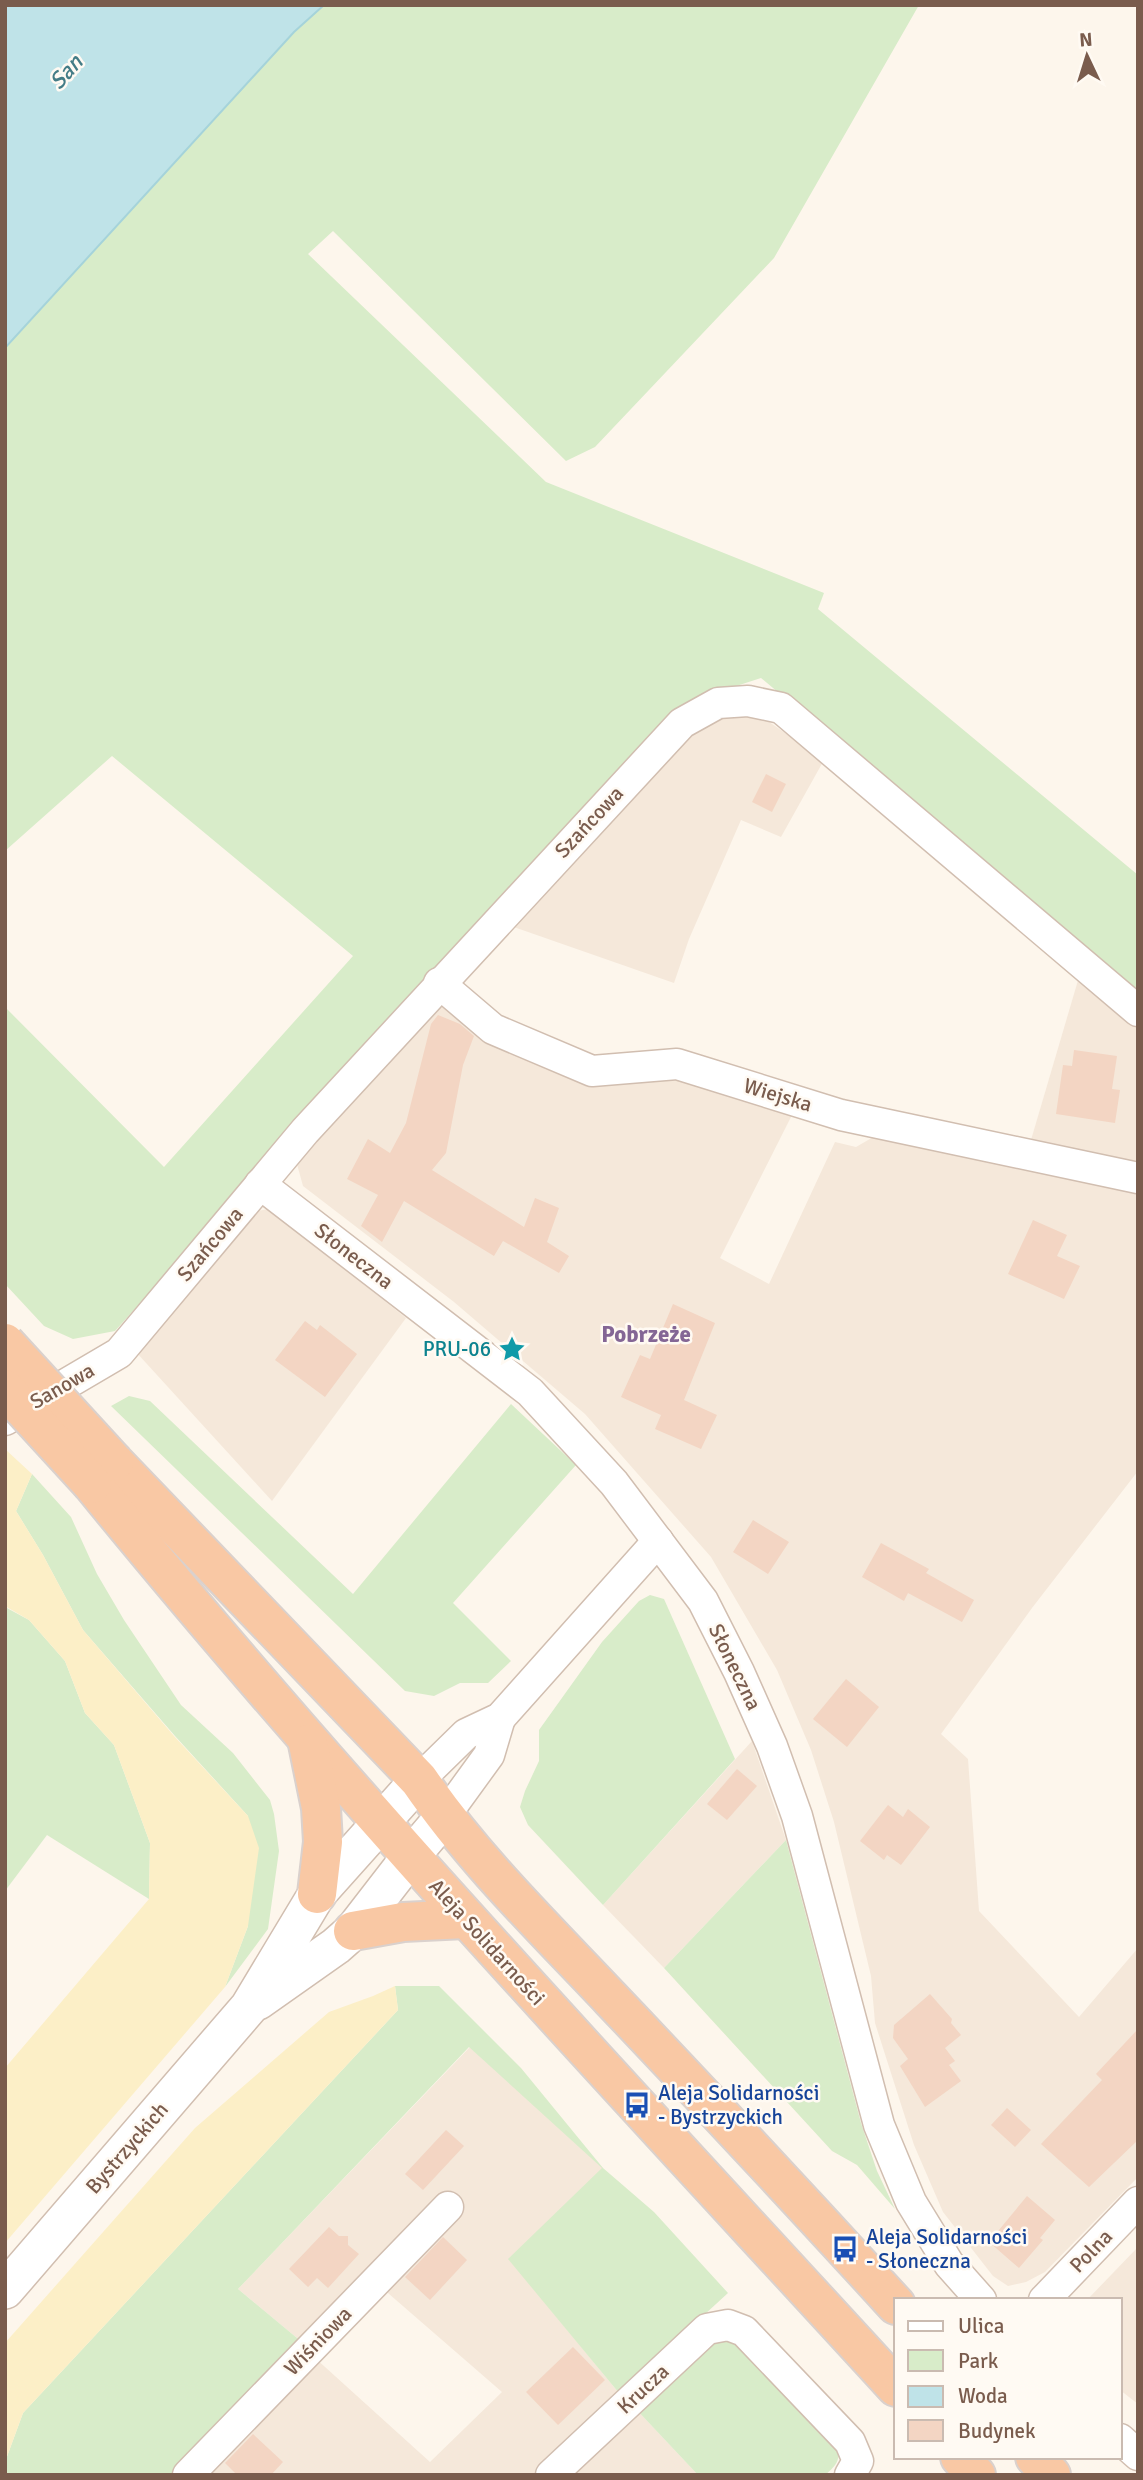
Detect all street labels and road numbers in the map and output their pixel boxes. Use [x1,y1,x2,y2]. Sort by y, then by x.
street label: Szańcowa [549,781,629,863]
street label: Wiejska [741,1072,815,1118]
street label: Szańcowa [171,1202,249,1286]
street label: Słoneczna [309,1217,399,1295]
street label: Sanowa [25,1357,99,1415]
street label: Słoneczna [703,1620,767,1714]
street label: Aleja Solidarności [423,1873,551,2011]
street label: Bystrzyckich [80,2097,174,2199]
street label: Polna [1064,2224,1118,2278]
street label: Wiśniowa [279,2301,357,2381]
street label: Krucza [612,2358,674,2420]

